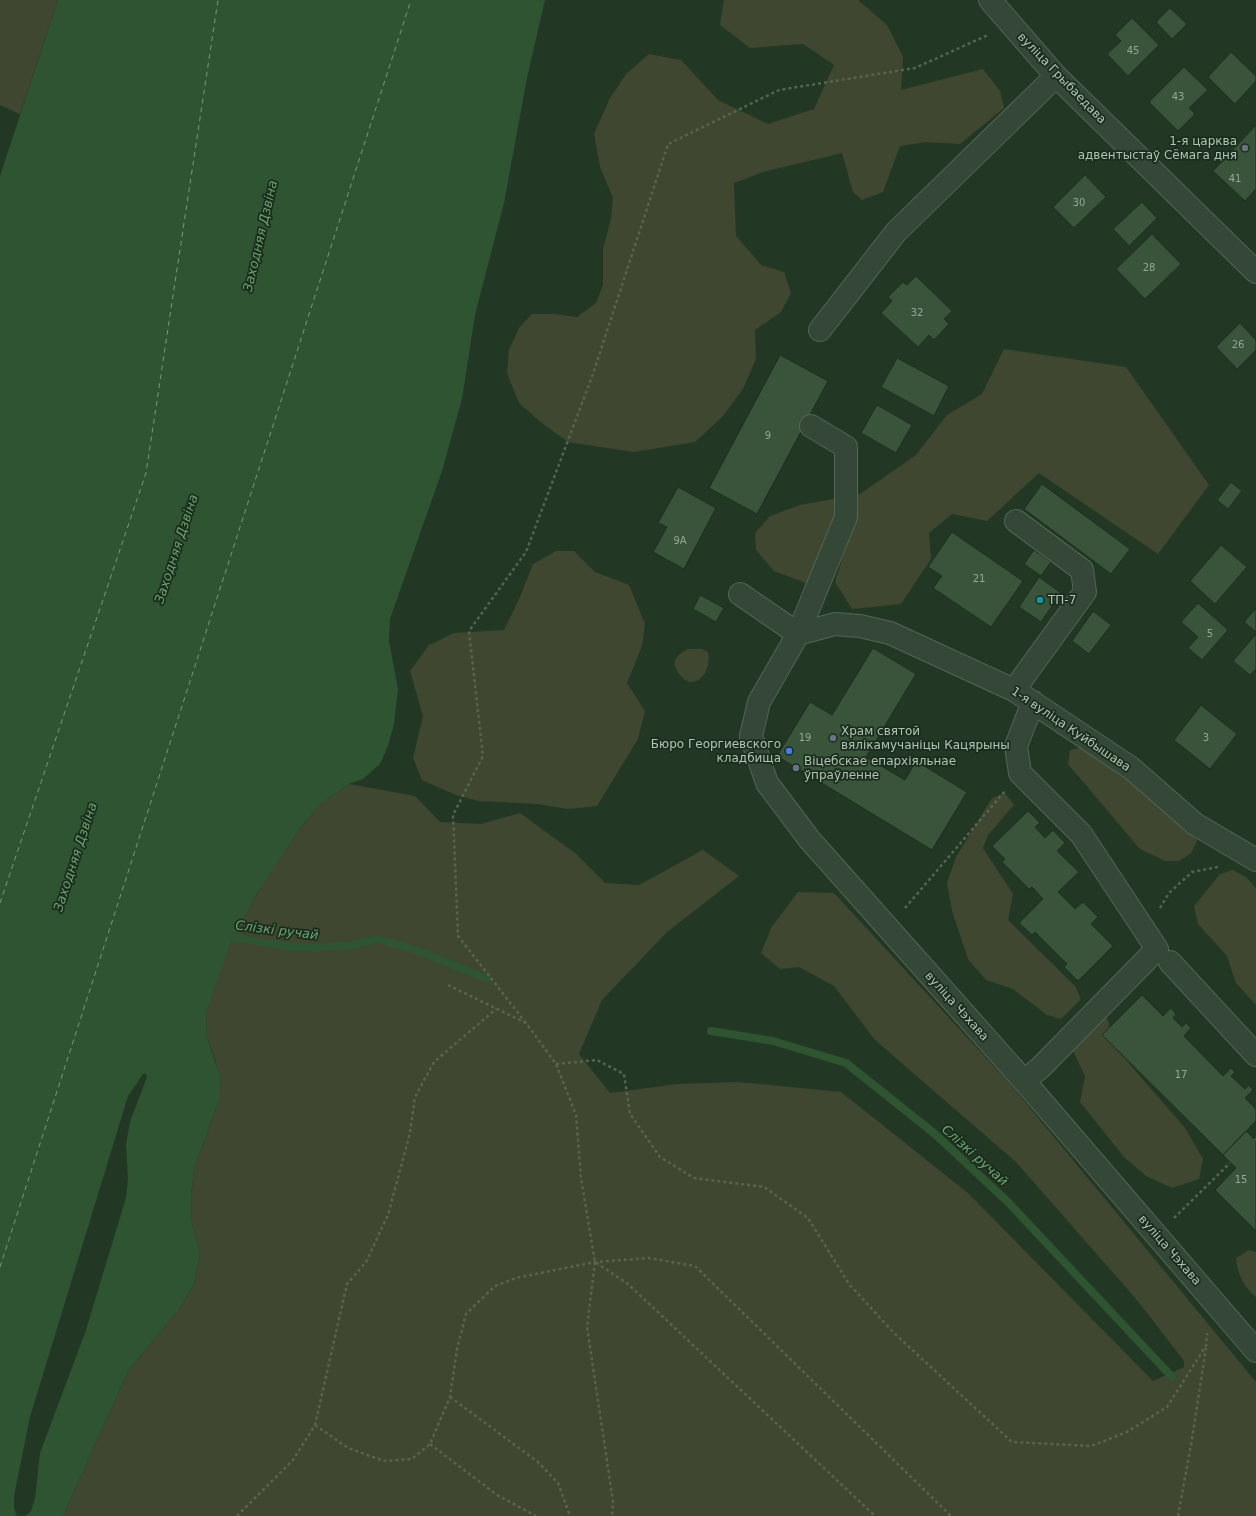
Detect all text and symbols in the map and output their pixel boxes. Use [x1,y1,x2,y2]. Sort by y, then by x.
street label: вуліца Грыбаедава [1015,30,1109,126]
house number: 45 [1127,45,1139,56]
house number: 43 [1172,91,1184,102]
place label: 1-я царква адвентыстаў Сёмага дня [1078,134,1237,162]
marker: 1-я царква адвентыстаў Сёмага дня [1240,143,1250,153]
house number: 41 [1229,173,1241,184]
water label: Заходняя Дзвіна [240,179,280,293]
house number: 30 [1073,197,1085,208]
house number: 28 [1143,262,1155,273]
house number: 32 [911,307,923,318]
house number: 26 [1232,339,1244,350]
house number: 9 [765,430,771,441]
water label: Заходняя Дзвіна [151,492,201,606]
house number: 9А [673,535,687,546]
house number: 21 [973,573,985,584]
place label: ТП-7 [1047,593,1076,607]
marker: ТП-7 [1035,595,1045,605]
house number: 5 [1207,628,1213,639]
street label: 1-я вуліца Куйбышава [1009,684,1133,774]
place label: Храм святой вялікамучаніцы Кацярыны [841,724,1010,752]
house number: 19 [799,732,811,743]
house number: 3 [1203,732,1209,743]
marker: Храм святой вялікамучаніцы Кацярыны [828,733,838,743]
place label: Бюро Георгиевского кладбища [651,737,781,765]
marker: Бюро Георгиевского кладбища [784,746,794,756]
place label: Віцебскае епархіяльнае ўпраўленне [804,754,956,782]
marker: Віцебскае епархіяльнае ўпраўленне [791,763,801,773]
water label: Заходняя Дзвіна [50,800,100,914]
water label: Слізкі ручай [235,917,319,943]
street label: вуліца Чэхава [922,969,992,1043]
house number: 17 [1175,1069,1187,1080]
water label: Слізкі ручай [939,1121,1011,1189]
house number: 15 [1235,1174,1247,1185]
street label: вуліца Чэхава [1136,1212,1204,1288]

